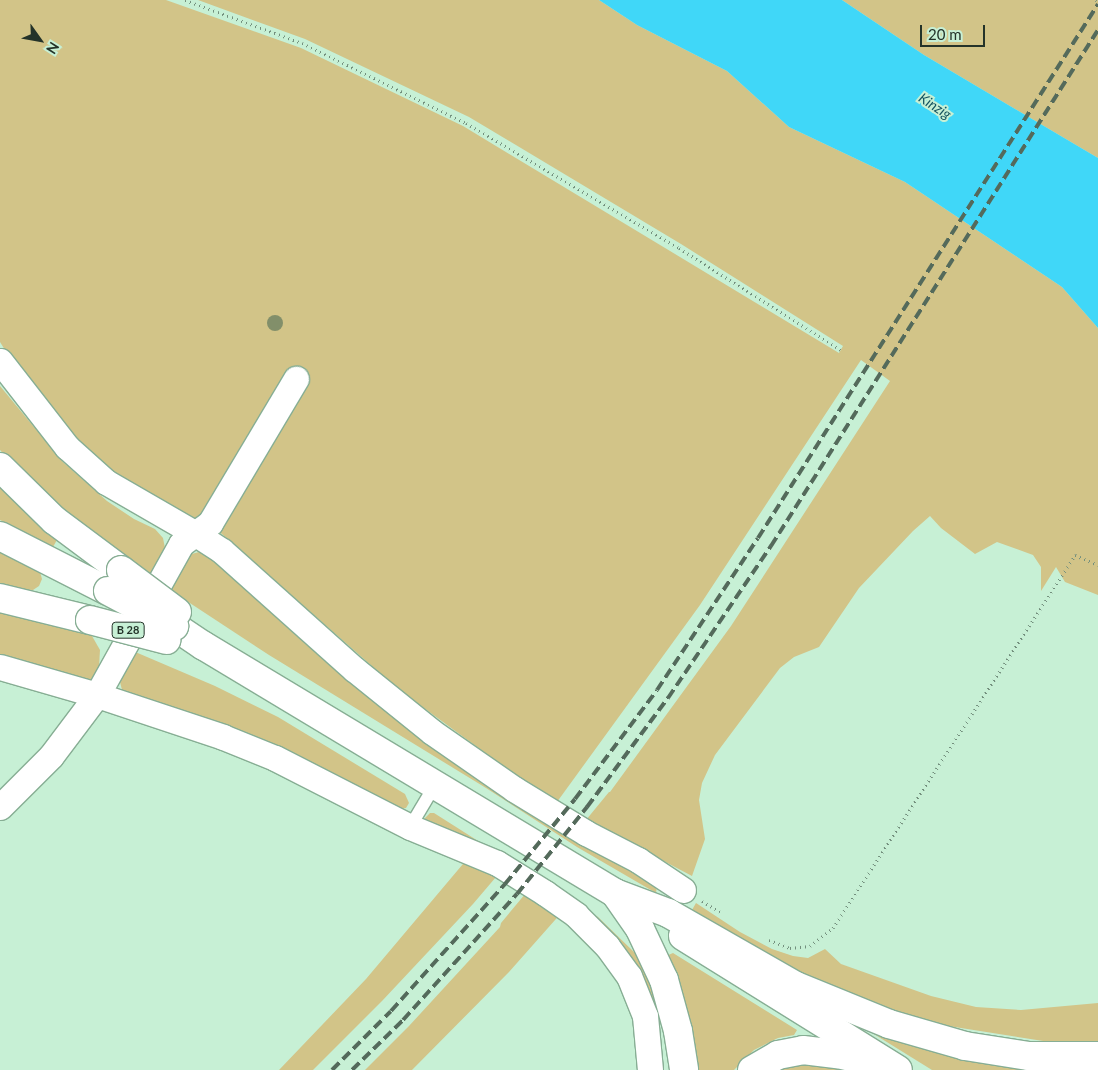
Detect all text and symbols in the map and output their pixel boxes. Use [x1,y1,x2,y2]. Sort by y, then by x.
north arrow [15,15,65,65]
scale bar [923,15,988,47]
text: 20 m [928,25,962,43]
text: N [43,39,63,57]
water label: Kinzig [916,89,954,123]
road number: B 28 [110,622,146,638]

